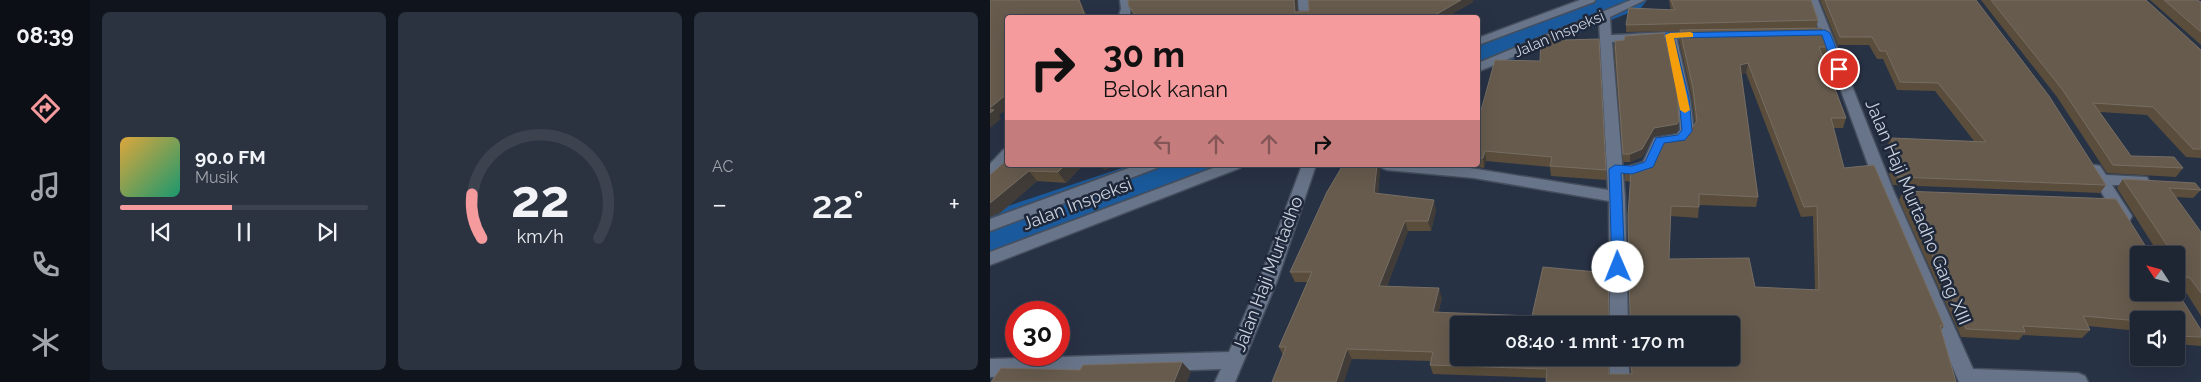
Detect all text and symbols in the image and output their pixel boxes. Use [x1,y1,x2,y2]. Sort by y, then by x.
street label: Jalan Inspeksi [1511,7,1607,61]
text: 08:39 [16,22,74,48]
text: 30 m [1103,34,1185,75]
icon: right [1020,35,1085,100]
pin [1818,48,1860,90]
icon: arrive [1825,55,1853,83]
text: Belok kanan [1103,76,1228,102]
icon: directions [28,91,63,126]
street label: Jalan Haji Murtadho Gang XIII [1861,96,1976,328]
icon: left [1149,130,1177,158]
icon: ahead [1202,130,1230,158]
icon: ahead [1255,130,1283,158]
icon: right [1308,130,1336,158]
text: 90.0 FM [195,146,266,168]
text: AC [712,157,733,176]
text: Musik [195,168,238,187]
text: 22 [511,168,569,229]
icon: music [28,169,63,204]
street label: Jalan Inspeksi [1019,173,1135,234]
text: 22° [812,182,864,227]
text: − [712,188,727,221]
text: + [948,188,960,221]
street label: Jalan Haji Murtadho [1228,193,1307,354]
icon: previous [147,218,175,246]
icon: pause [230,218,258,246]
icon: next [313,218,341,246]
text: km/h [516,226,564,247]
position arrow [1591,240,1643,292]
north arrow [2130,246,2185,301]
map controls [2130,246,2185,366]
icon: phone [28,247,63,282]
speed limit sign: 30 [1005,301,1070,366]
button: sound [2130,311,2185,366]
icon: climate [28,325,63,360]
text: 08:40 · 1 mnt · 170 m [1505,330,1685,352]

